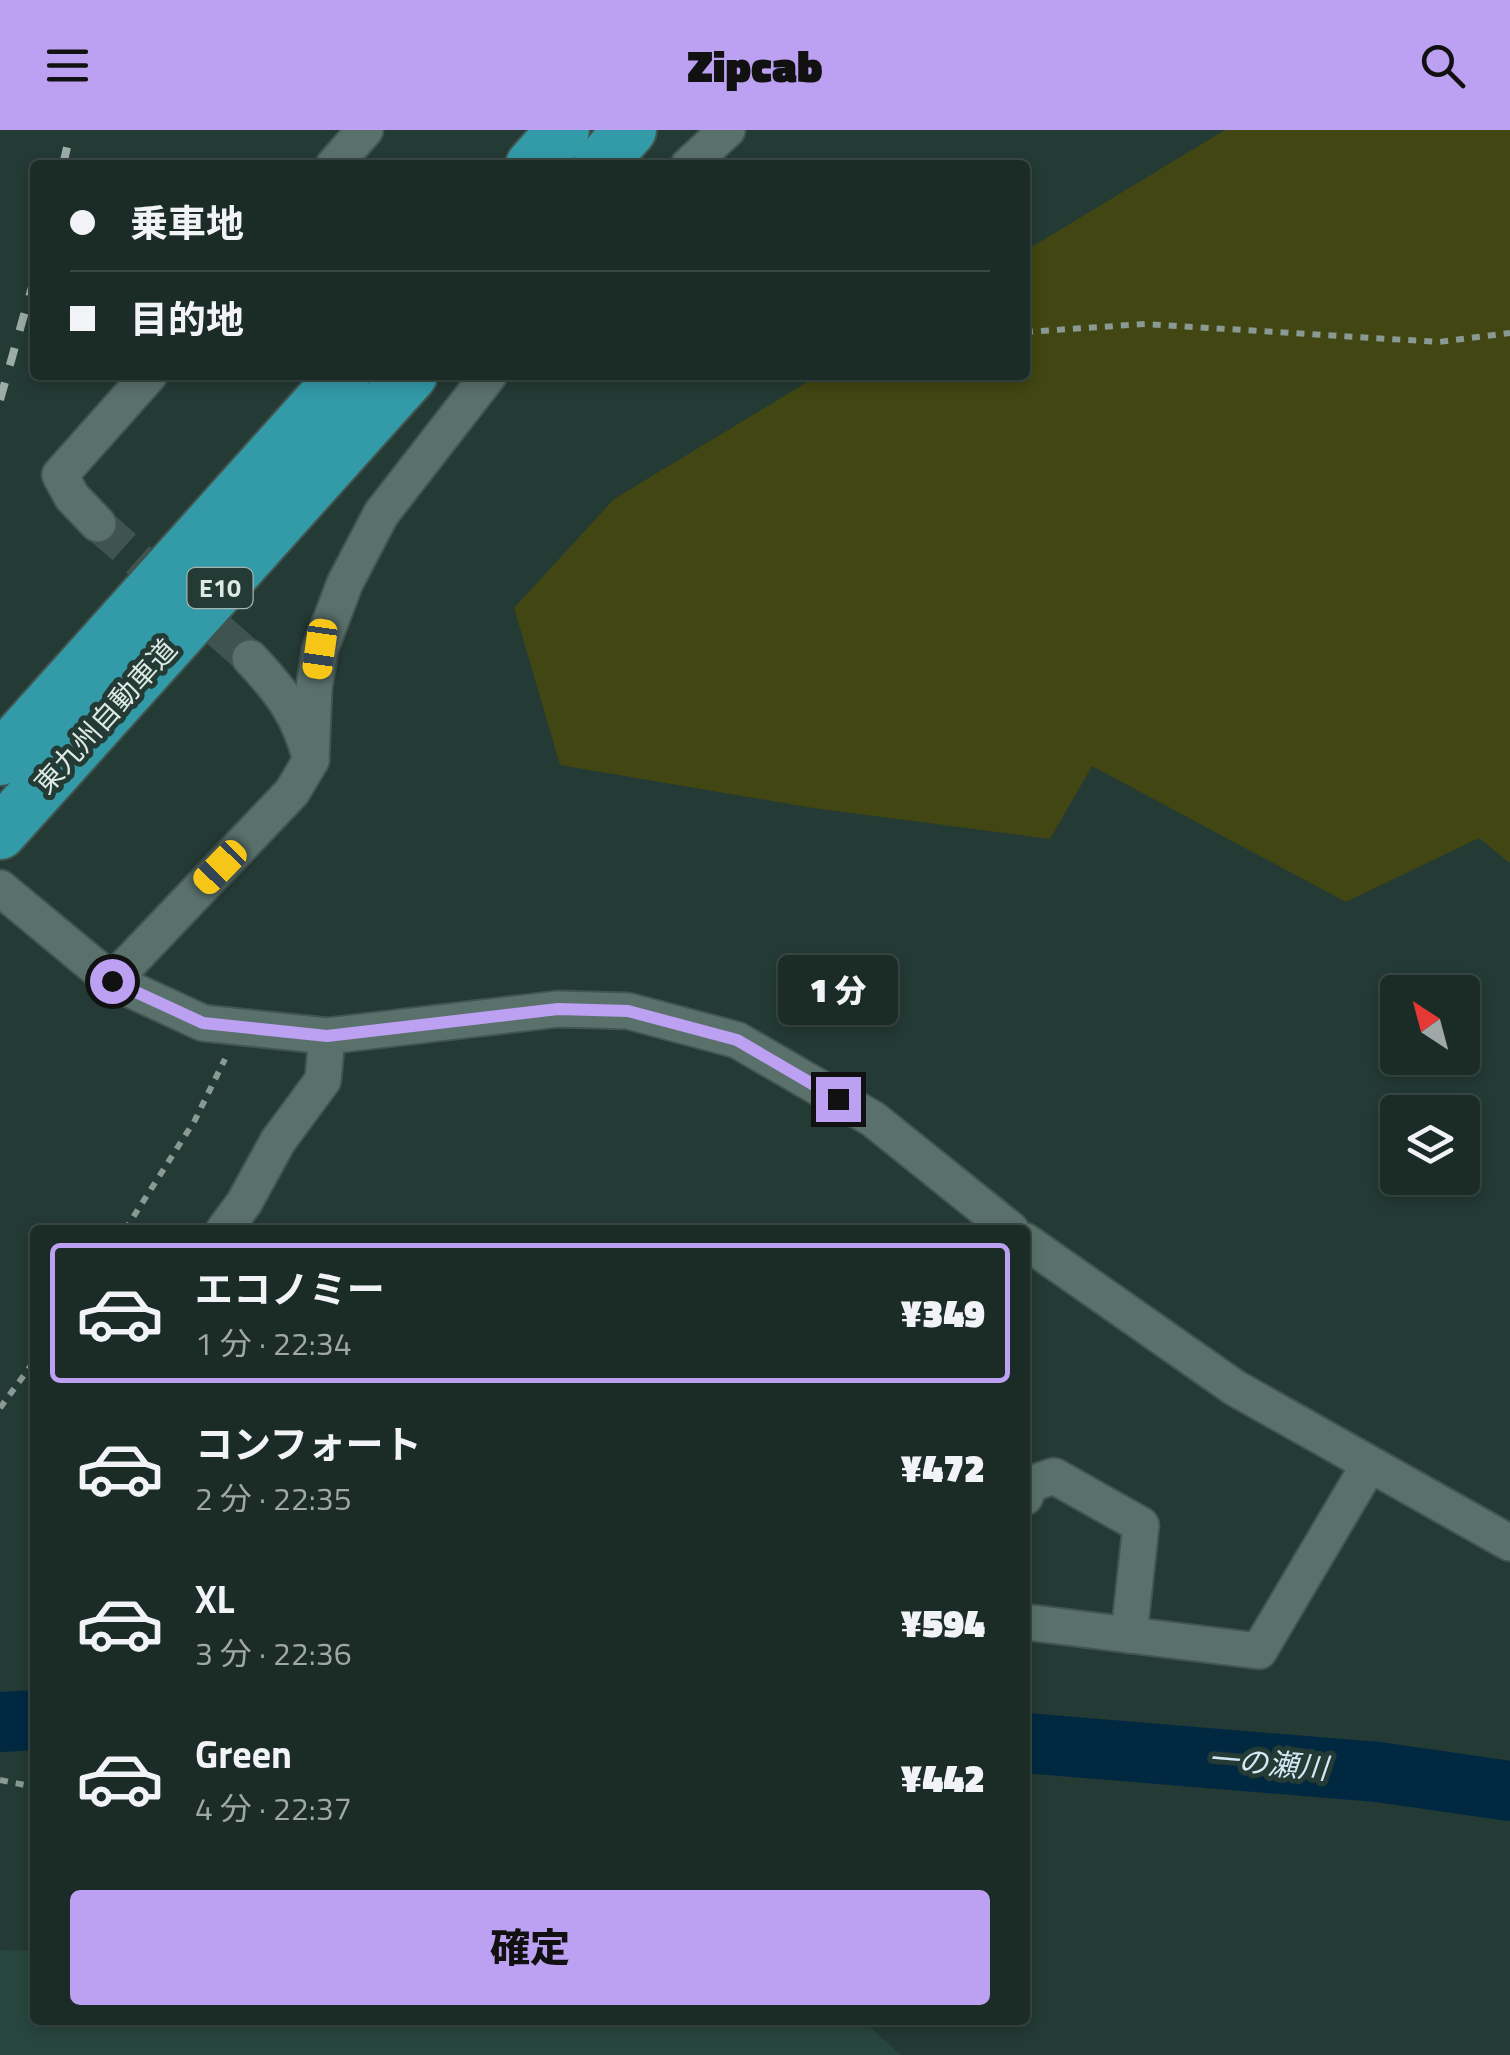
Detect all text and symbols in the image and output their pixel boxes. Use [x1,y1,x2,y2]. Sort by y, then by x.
text: Zipcab [687,31,823,99]
icon: menu [40,38,95,93]
icon: search [1415,38,1470,93]
text: 乗車地 [130,194,244,252]
text: 目的地 [130,290,244,348]
road number: E10 [188,568,252,608]
car [301,617,339,681]
street label: 東九州自動車道 [23,629,187,803]
car [188,835,252,899]
callout: 1 分 [778,954,898,1024]
route start [90,959,135,1004]
text: 1 分 [810,966,866,1014]
north arrow [1380,975,1480,1075]
map controls [1380,975,1480,1195]
route end [816,1077,861,1122]
button: layers [1380,1095,1480,1195]
text: エコノミー [195,1260,385,1318]
icon: car [75,1268,165,1358]
text: ¥349 [900,1284,985,1342]
text: 1 分 · 22:34 [195,1319,352,1367]
text: コンフォート [195,1415,422,1473]
icon: car [75,1423,165,1513]
text: ¥472 [900,1439,985,1497]
text: 2 分 · 22:35 [195,1474,352,1522]
text: XL [195,1570,235,1628]
icon: car [75,1578,165,1668]
text: ¥594 [900,1594,985,1652]
text: 3 分 · 22:36 [195,1629,352,1677]
text: Green [195,1725,292,1783]
icon: car [75,1733,165,1823]
water label: 一の瀬川 [1206,1735,1333,1791]
text: ¥442 [900,1749,985,1807]
text: 4 分 · 22:37 [195,1784,352,1832]
button: 確定 [70,1890,990,2005]

